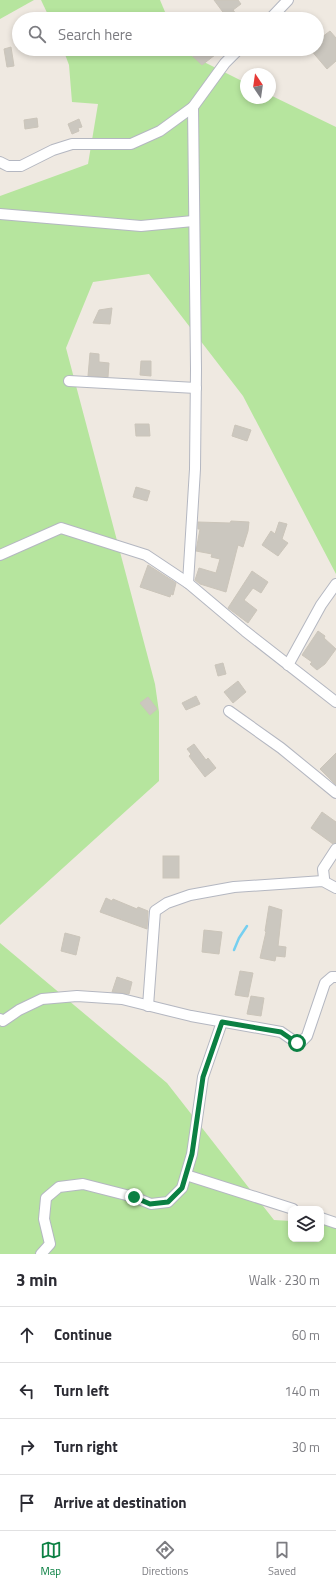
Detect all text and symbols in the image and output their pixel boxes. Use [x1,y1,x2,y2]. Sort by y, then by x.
search box [12,12,324,56]
icon: search [26,23,48,45]
text: Search here [58,23,132,46]
north arrow [240,68,276,104]
route start [288,1034,306,1052]
route end [125,1188,143,1206]
map controls [288,1206,324,1242]
button: layers [288,1206,324,1242]
text: 3 min [16,1267,57,1293]
text: Walk · 230 m [249,1270,320,1290]
text: Continue [54,1323,112,1346]
icon: ahead [16,1324,38,1346]
text: 60 m [292,1325,320,1345]
text: Turn left [54,1379,109,1402]
icon: left [16,1380,38,1402]
text: 140 m [284,1381,320,1401]
text: Turn right [54,1435,118,1458]
icon: right [16,1436,38,1458]
text: 30 m [292,1437,320,1457]
text: Arrive at destination [54,1491,187,1514]
icon: arrive [16,1492,38,1514]
tab: Map [40,1539,62,1579]
tab: Directions [142,1539,188,1579]
tab: Saved [268,1539,296,1579]

